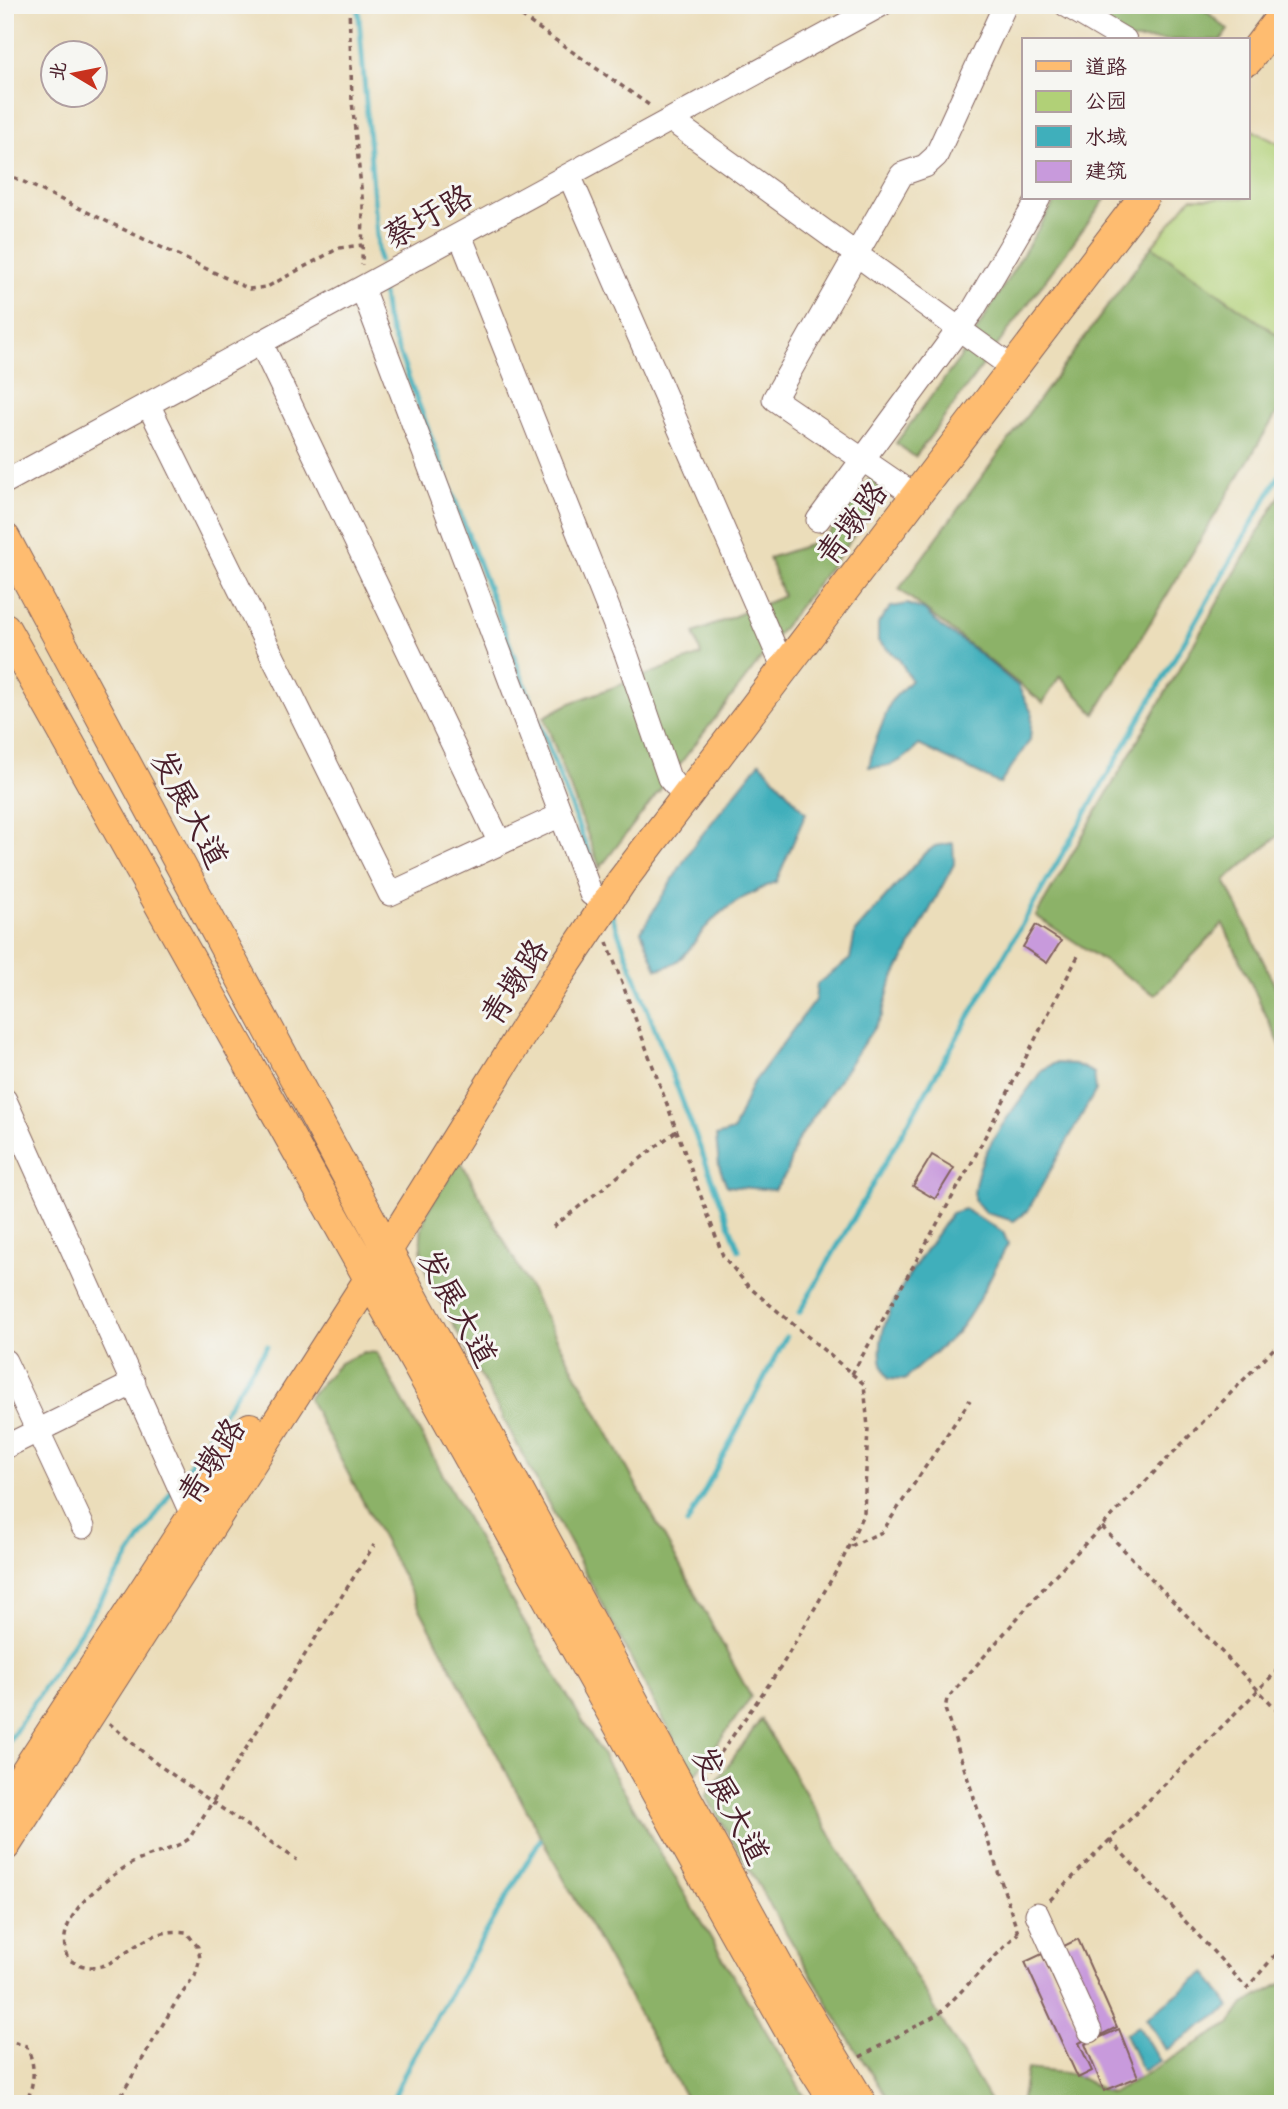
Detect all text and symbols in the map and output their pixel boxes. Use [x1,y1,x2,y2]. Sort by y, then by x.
north arrow [38,38,108,108]
legend [1022,38,1250,200]
text: 道路 [1085,54,1127,84]
text: 北 [45,60,75,83]
text: 公园 [1085,88,1127,118]
text: 水域 [1085,124,1127,154]
text: 建筑 [1085,158,1127,188]
street label: 蔡圩路 [376,175,483,263]
street label: 青墩路 [806,473,901,578]
street label: 发展大道 [136,743,238,878]
street label: 青墩路 [471,931,563,1037]
street label: 发展大道 [403,1242,507,1377]
street label: 青墩路 [168,1410,260,1516]
street label: 发展大道 [677,1739,779,1874]

